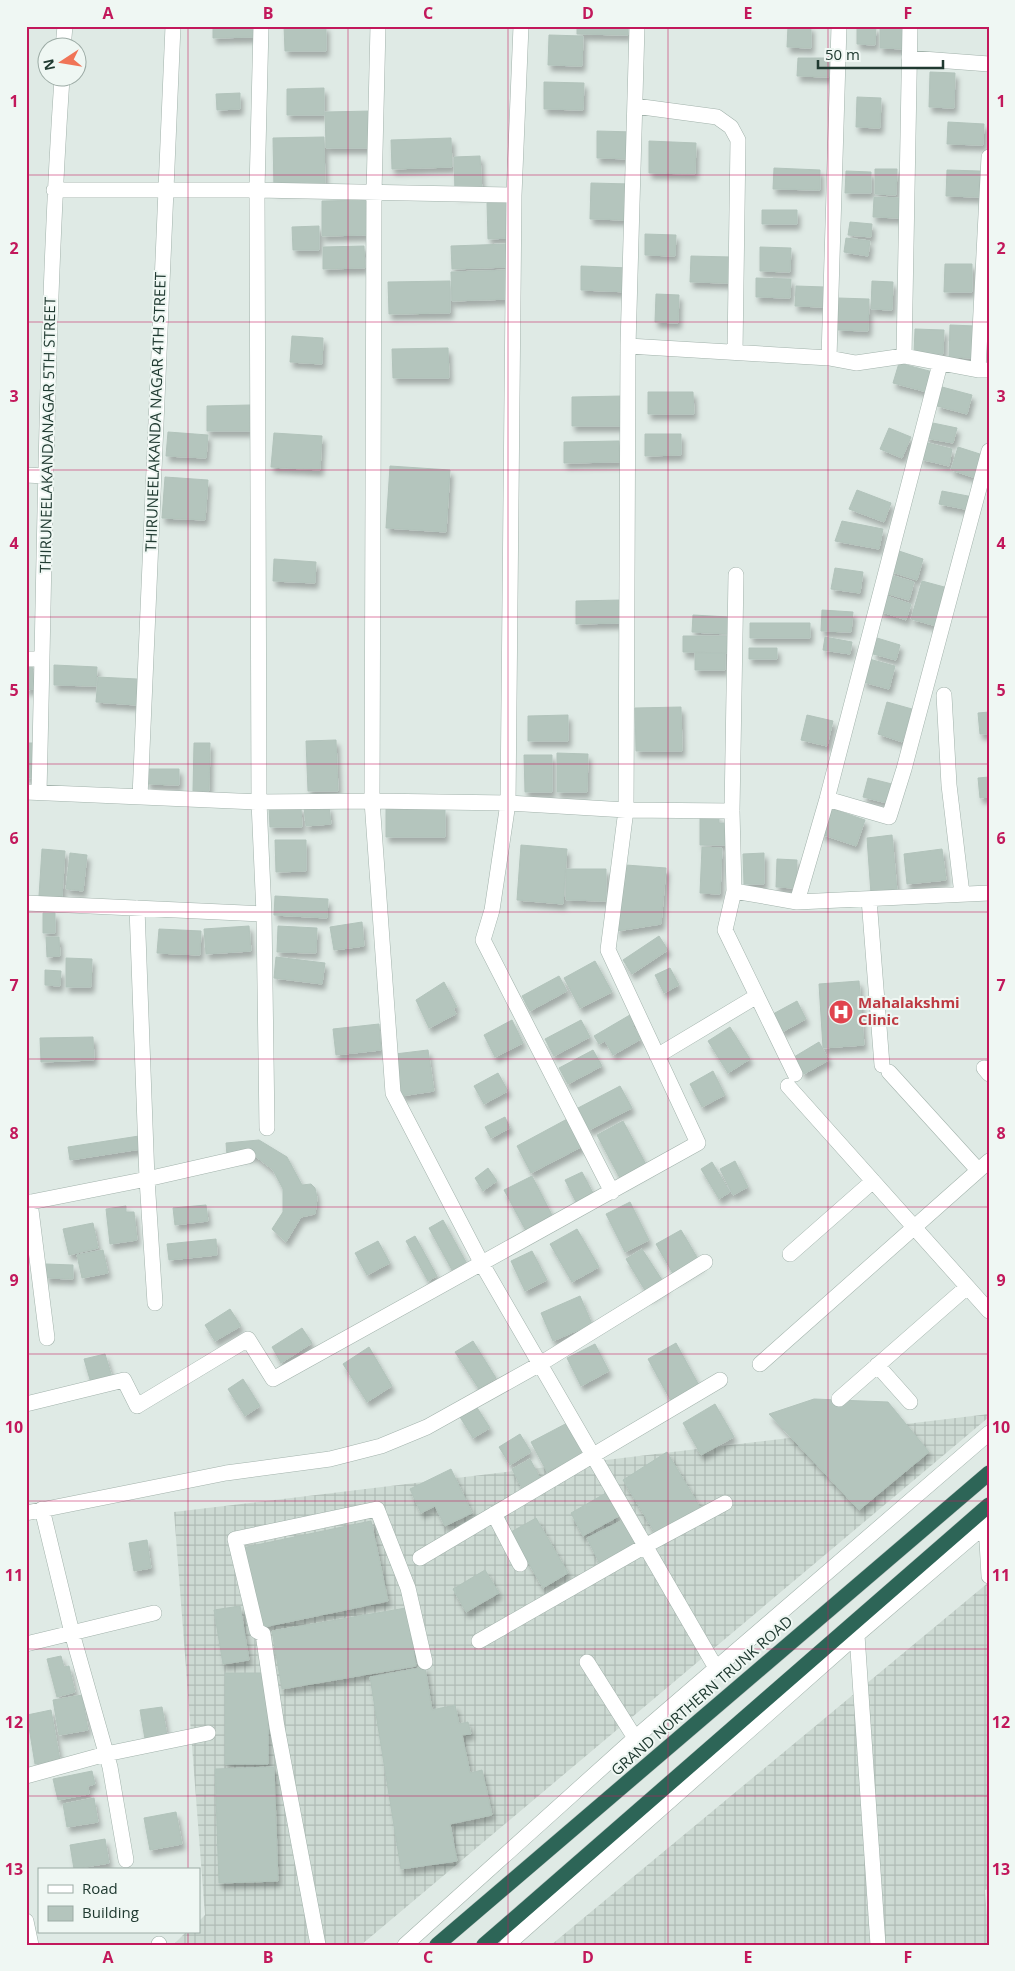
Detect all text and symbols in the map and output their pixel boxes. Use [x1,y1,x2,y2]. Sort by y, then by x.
text: A [102,2,114,24]
text: B [263,2,273,24]
text: C [423,2,433,24]
text: D [582,2,594,24]
text: E [744,2,753,24]
text: F [904,2,912,24]
north arrow [38,38,88,88]
scale bar [818,38,942,70]
text: 50 m [825,44,860,64]
text: N [38,57,59,72]
text: 1 [9,90,19,112]
text: 1 [996,90,1006,112]
text: 2 [9,237,19,259]
text: 2 [996,237,1006,259]
street label: THIRUNEELAKANDA NAGAR 4TH STREET [140,271,170,552]
street label: THIRUNEELAKANDANAGAR 5TH STREET [35,296,59,573]
text: 3 [9,385,19,407]
text: 3 [996,385,1006,407]
text: 4 [9,532,19,554]
text: 4 [996,532,1006,554]
text: 5 [9,679,19,701]
text: 5 [996,679,1006,701]
text: 6 [9,827,19,849]
text: 6 [996,827,1006,849]
text: 7 [9,974,19,996]
text: 7 [996,974,1006,996]
place label: Mahalakshmi Clinic [858,992,960,1029]
hospital icon: Mahalakshmi Clinic [828,999,854,1025]
text: 8 [9,1122,19,1144]
text: 8 [996,1122,1006,1144]
text: 9 [9,1269,19,1291]
text: 9 [996,1269,1006,1291]
text: 10 [5,1416,23,1438]
text: 10 [992,1416,1010,1438]
text: 11 [5,1564,23,1586]
text: 11 [992,1564,1010,1586]
street label: GRAND NORTHERN TRUNK ROAD [606,1611,796,1780]
text: 12 [5,1711,23,1733]
text: 12 [992,1711,1010,1733]
text: 13 [5,1858,23,1880]
text: 13 [992,1858,1010,1880]
legend [38,1868,200,1934]
text: Road [82,1878,118,1898]
text: Building [82,1902,139,1922]
text: A [102,1946,114,1968]
text: B [263,1946,273,1968]
text: C [423,1946,433,1968]
text: D [582,1946,594,1968]
text: E [744,1946,753,1968]
text: F [904,1946,912,1968]

